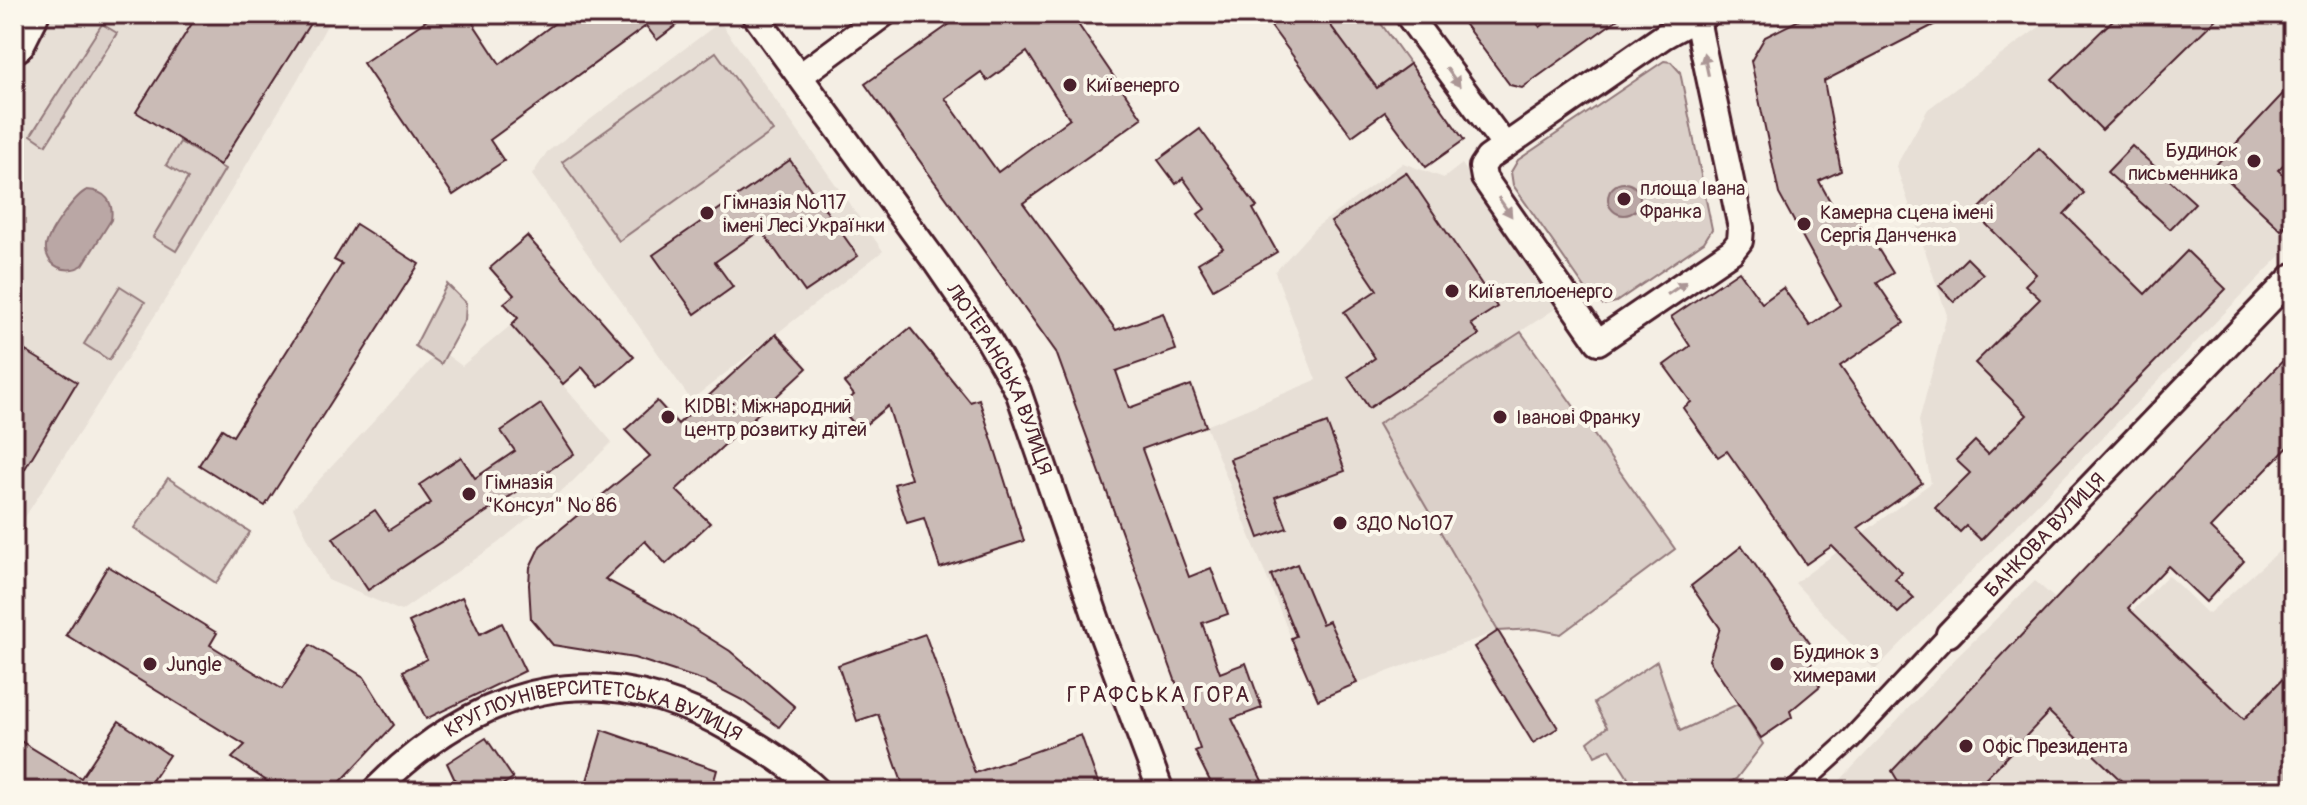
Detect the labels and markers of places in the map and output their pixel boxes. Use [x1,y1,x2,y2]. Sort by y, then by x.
place label: Київенерго [1086,73,1180,98]
marker: Київенерго [1061,76,1079,94]
place label: Будинок письменника [2128,138,2238,186]
marker: Будинок письменника [2245,152,2263,170]
place label: площа Івана Франка [1640,176,1745,224]
place label: Гімназія №117 імені Лесі Українки [723,190,885,238]
marker: площа Івана Франка [1615,190,1633,208]
place label: Камерна сцена імені Сергія Данченка [1820,200,1993,248]
marker: Гімназія №117 імені Лесі Українки [698,204,716,222]
marker: Камерна сцена імені Сергія Данченка [1795,215,1813,233]
place label: Київтеплоенерго [1468,279,1613,304]
marker: Київтеплоенерго [1443,282,1461,300]
place label: KIDBI: Міжнародний центр розвитку дітей [684,394,867,442]
place label: Іванові Франку [1516,405,1641,430]
marker: KIDBI: Міжнародний центр розвитку дітей [659,408,677,426]
marker: Іванові Франку [1491,408,1509,426]
place label: Гімназія "Консул" № 86 [485,470,617,518]
marker: Гімназія "Консул" № 86 [460,485,478,503]
place label: ЗДО №107 [1356,511,1454,536]
marker: ЗДО №107 [1331,514,1349,532]
place label: Будинок з химерами [1793,640,1879,688]
place label: Jungle [166,652,222,677]
marker: Jungle [141,655,159,673]
marker: Будинок з химерами [1768,655,1786,673]
place label: Офіс Президента [1982,734,2128,759]
marker: Офіс Президента [1957,737,1975,755]

